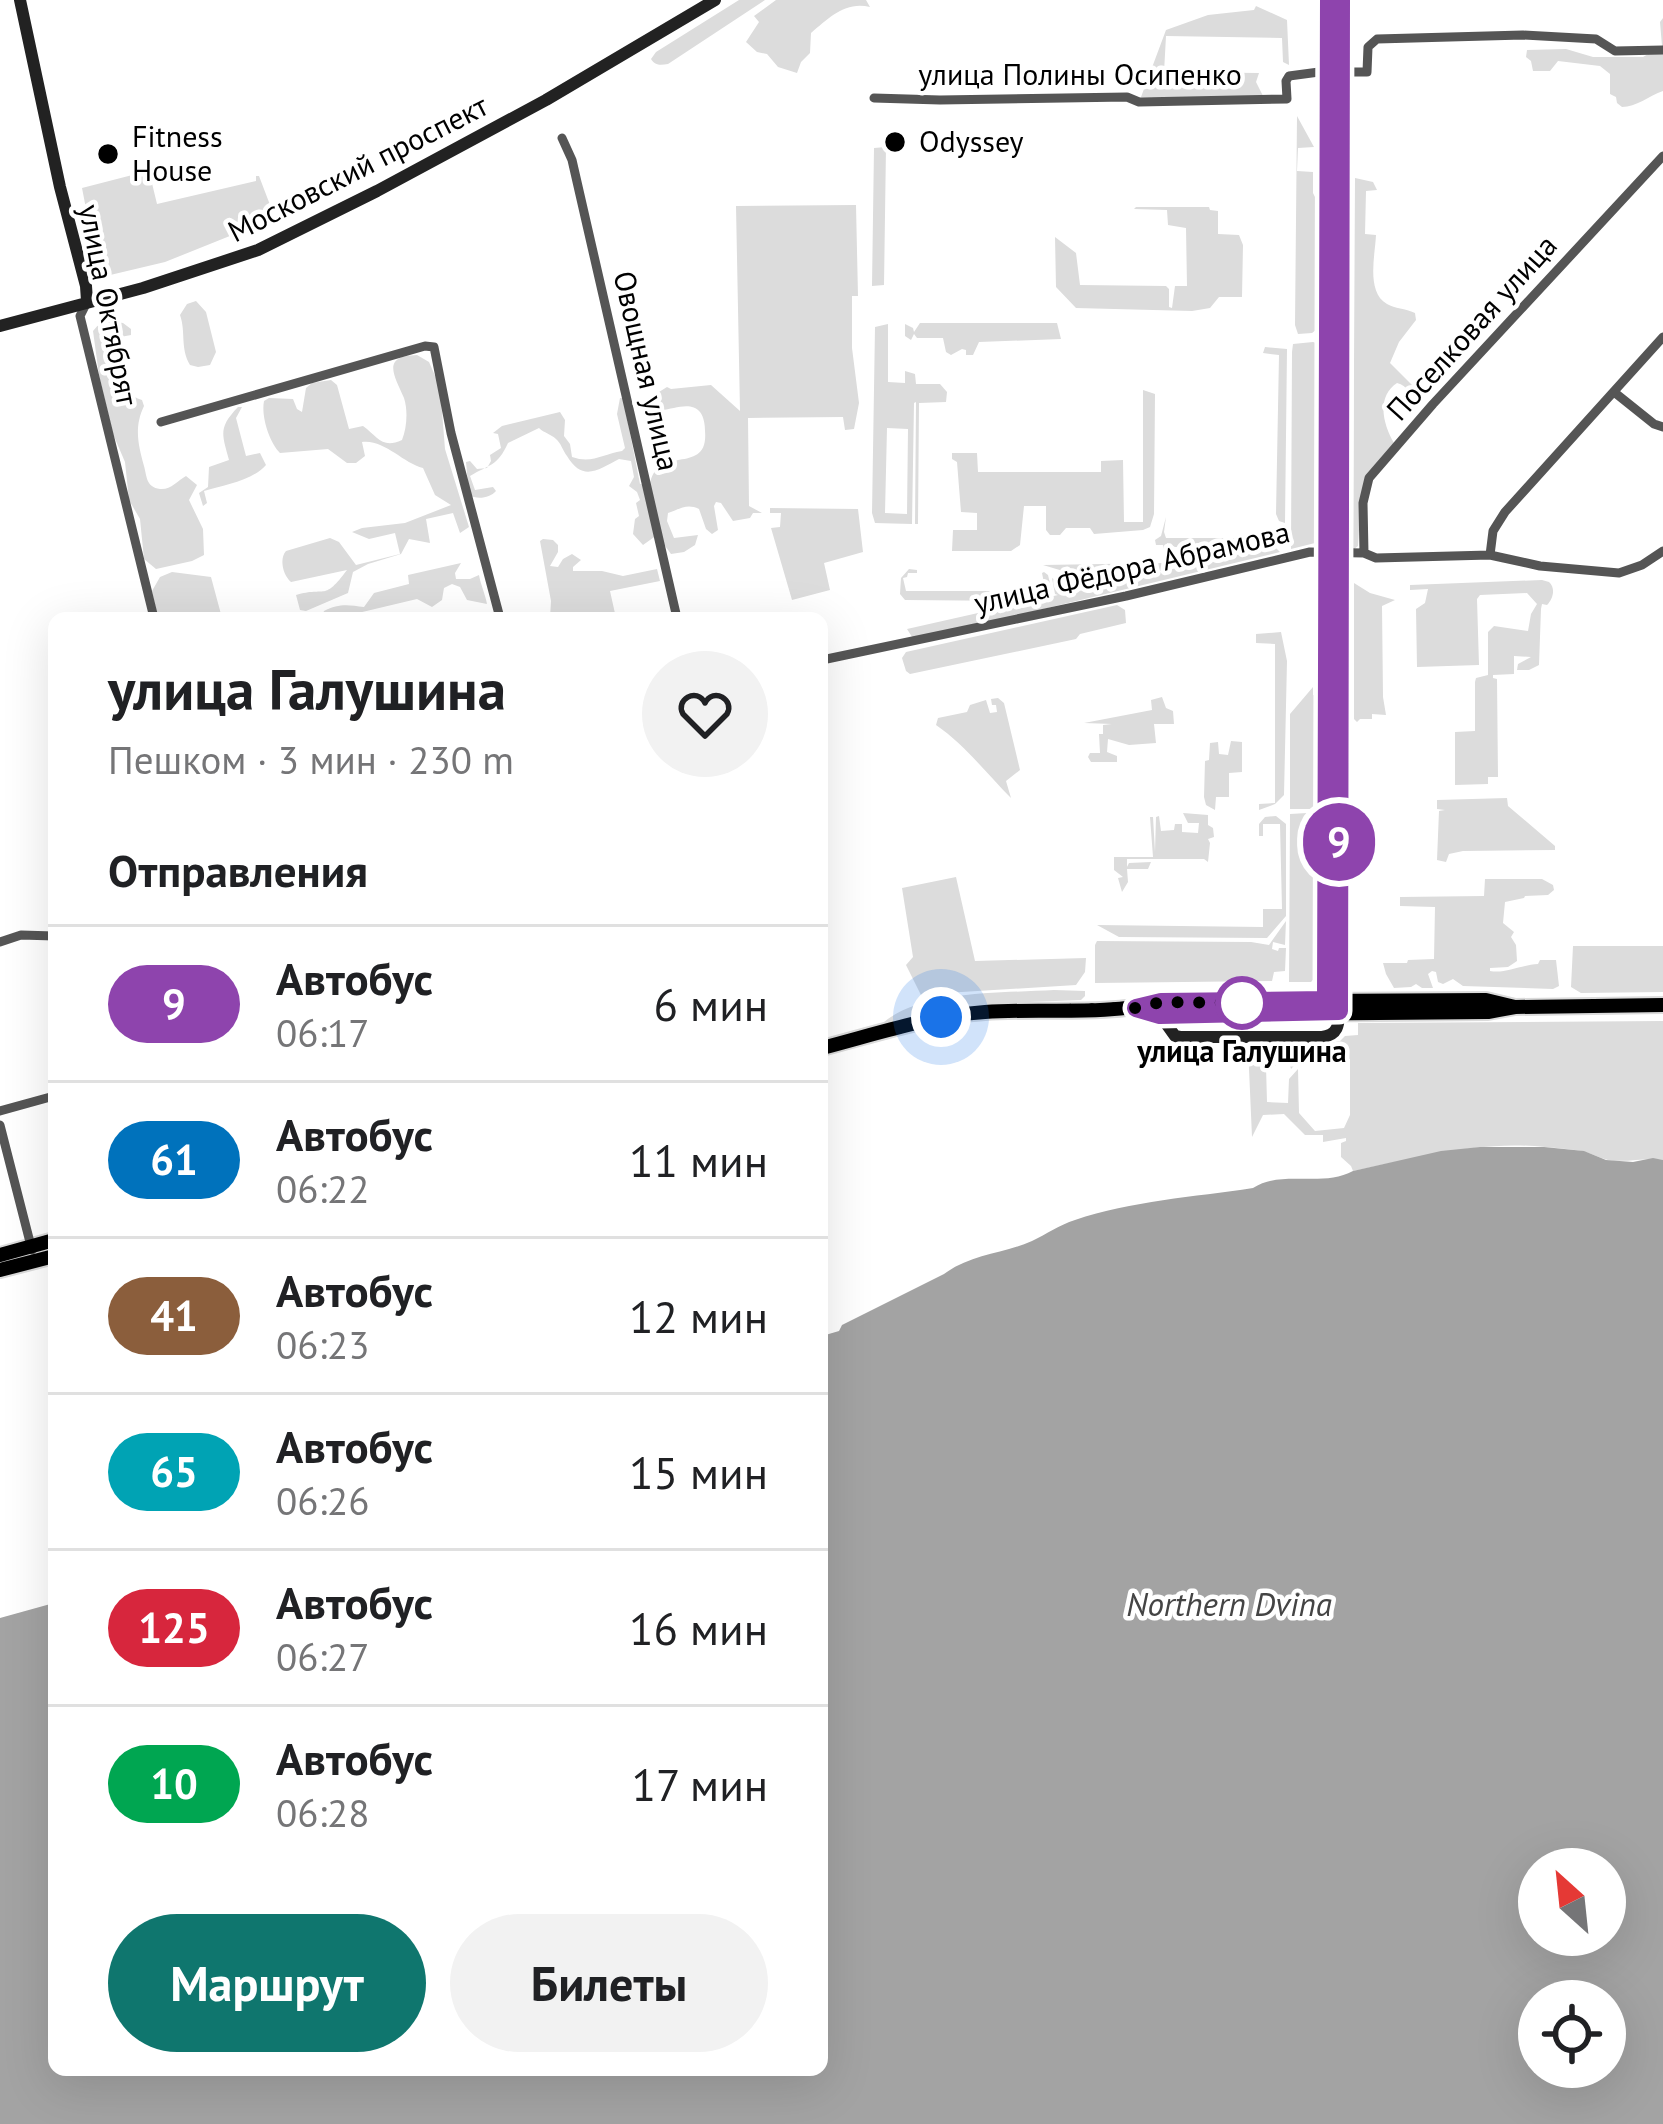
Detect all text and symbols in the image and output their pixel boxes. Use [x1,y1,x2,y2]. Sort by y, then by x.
street label: улица Полины Осипенко [918,54,1242,93]
street label: Московский проспект [221,85,494,250]
place label: Fitness House [132,116,223,189]
place label: Odyssey [919,121,1023,160]
marker: Odyssey [882,129,908,155]
marker: Fitness House [95,141,121,167]
street label: улица Октябрят [71,201,148,409]
street label: Поселковая улица [1377,226,1565,428]
street label: Овощная улица [606,267,689,474]
street label: улица Фёдора Абрамова [970,511,1293,622]
button: heart [642,651,768,777]
text: улица Галушина [108,652,506,726]
text: Пешком · 3 мин · 230 m [108,734,514,785]
line badge: 9 [1300,803,1378,881]
text: 9 [1327,814,1351,869]
text: Отправления [108,841,368,899]
text: Автобус [276,949,433,1007]
text: 6 мин [654,975,768,1033]
text: 9 [162,976,186,1031]
marker: улица Галушина [1217,978,1267,1028]
your location [911,987,971,1047]
text: 06:17 [276,1007,370,1058]
place label: улица Галушина [1136,1031,1347,1070]
text: Автобус [276,1105,433,1163]
text: 11 мин [629,1131,768,1189]
text: 61 [150,1132,198,1187]
text: 06:22 [276,1163,370,1214]
text: Автобус [276,1261,433,1319]
text: 12 мин [629,1287,768,1345]
text: 41 [150,1288,198,1343]
text: 06:23 [276,1319,370,1370]
text: Автобус [276,1417,433,1475]
text: 15 мин [629,1443,768,1501]
text: 65 [150,1444,198,1499]
text: 06:26 [276,1475,370,1526]
text: Автобус [276,1573,433,1631]
water label: Northern Dvina [1126,1582,1332,1625]
text: 16 мин [629,1599,768,1657]
text: 125 [138,1600,210,1655]
text: 06:27 [276,1631,370,1682]
text: Автобус [276,1729,433,1787]
text: 17 мин [631,1755,768,1813]
text: 10 [150,1756,198,1811]
text: 06:28 [276,1787,370,1838]
north arrow [1518,1848,1626,1956]
map controls [1518,1848,1626,2088]
button: Маршрут [108,1914,426,2052]
button: Билеты [450,1914,768,2052]
button: locate [1518,1980,1626,2088]

